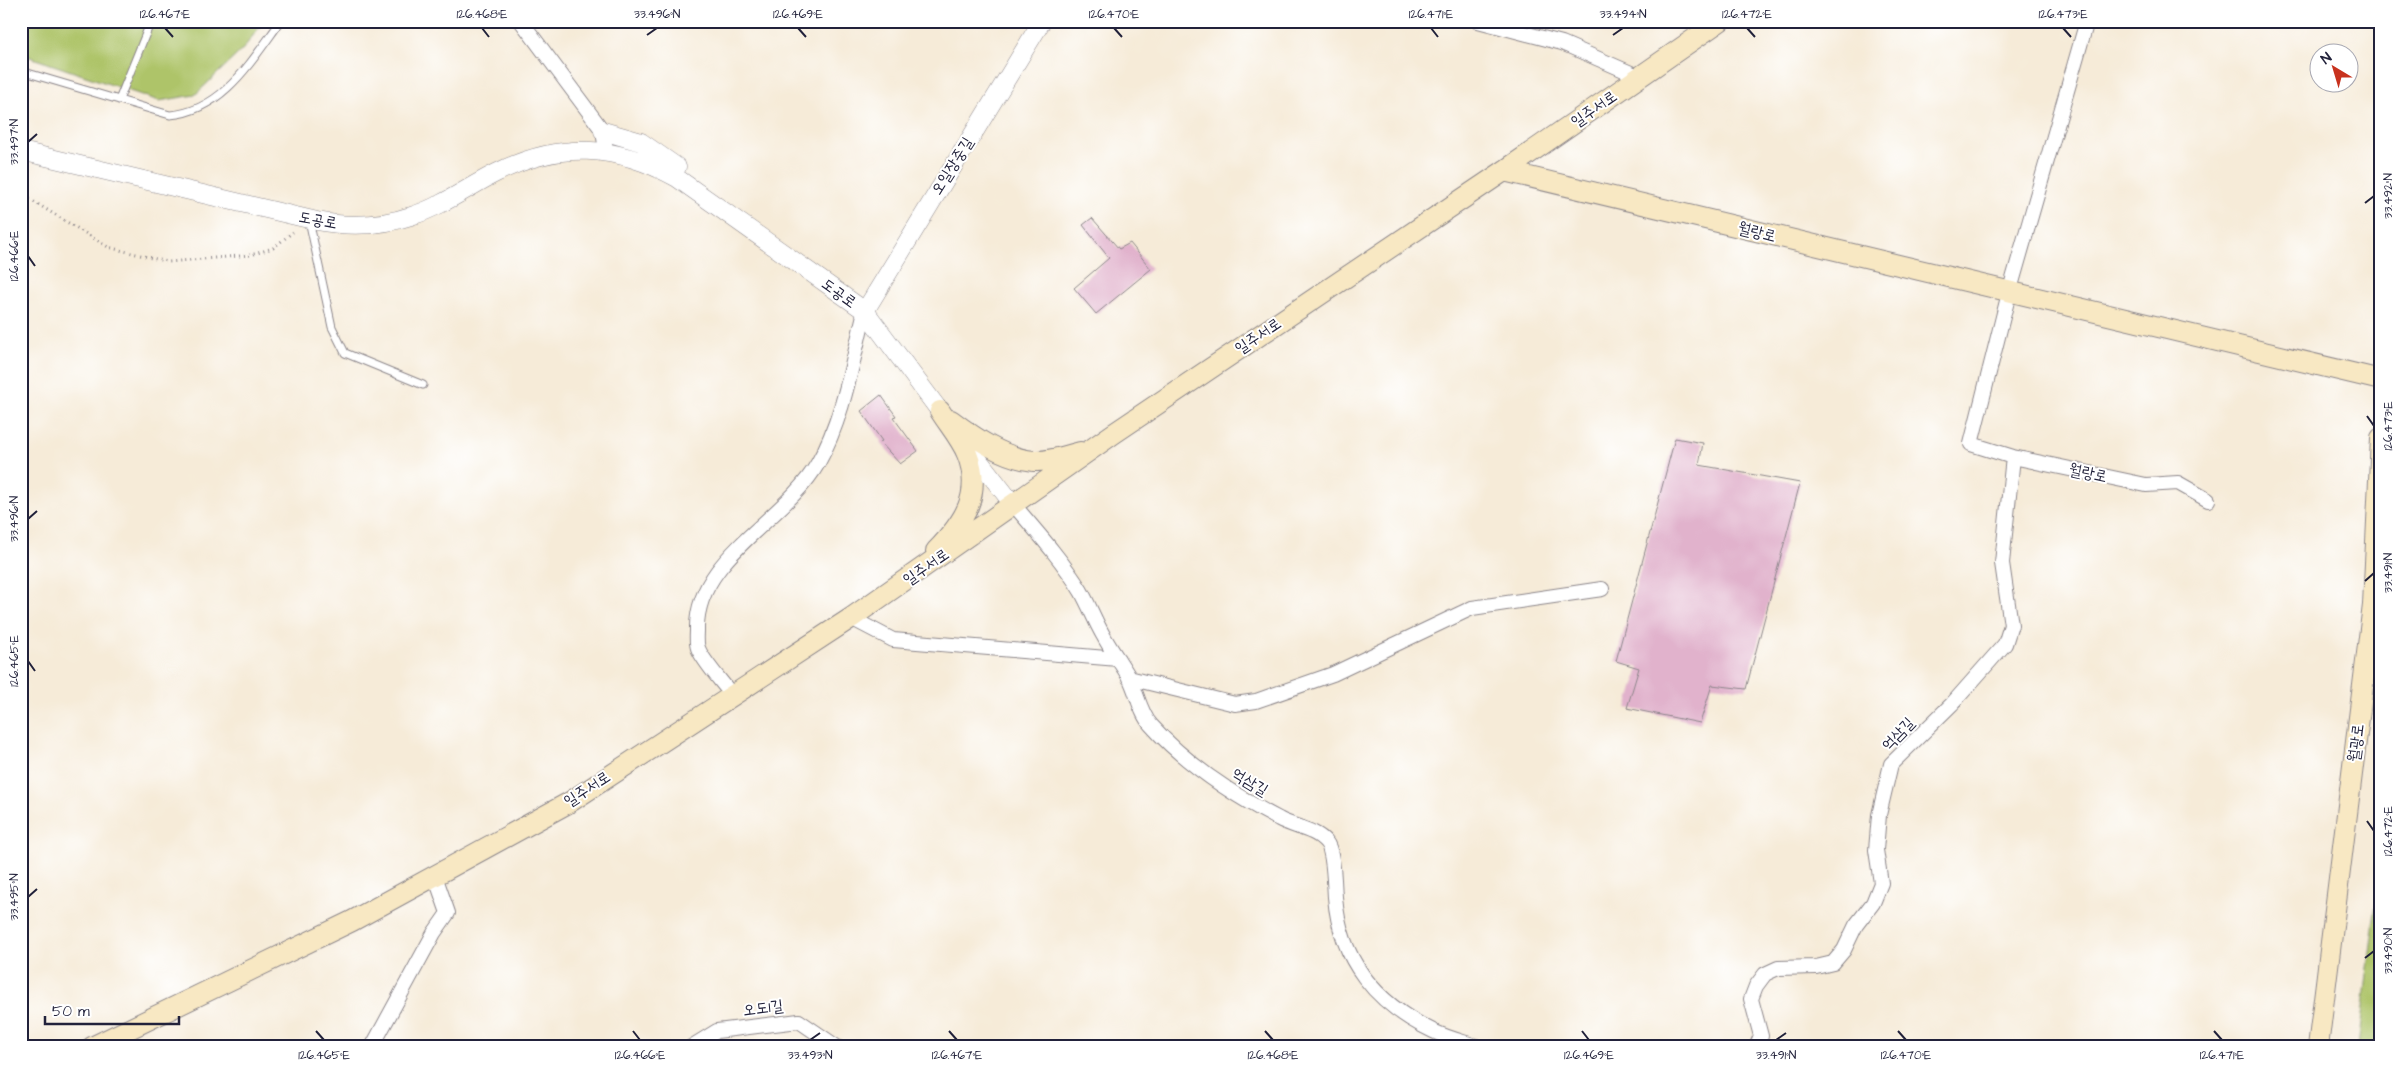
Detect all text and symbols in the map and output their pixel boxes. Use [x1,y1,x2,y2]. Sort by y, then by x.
text: 126.467°E [140,6,190,23]
text: 126.468°E [457,6,507,23]
text: 33.496°N [634,6,681,23]
text: 126.469°E [773,6,823,23]
text: 126.470°E [1089,6,1139,23]
text: 126.471°E [1409,6,1453,23]
text: 33.494°N [1599,6,1647,23]
text: 126.472°E [1722,6,1772,23]
text: 126.473°E [2038,6,2088,23]
north arrow [2310,42,2360,92]
text: N [2317,48,2336,69]
street label: 일주서로 [1567,85,1621,133]
text: 33.497°N [6,118,23,165]
street label: 오일장중길 [926,133,978,199]
text: 33.492°N [2380,173,2397,219]
street label: 도공로 [297,206,339,234]
street label: 월랑로 [1736,217,1778,247]
text: 126.466°E [6,231,23,281]
street label: 도공로 [817,273,861,313]
street label: 일주서로 [1231,312,1285,360]
text: 126.473°E [2380,401,2397,451]
street label: 월랑로 [2067,458,2109,488]
text: 33.496°N [6,495,23,542]
street label: 일주서로 [899,543,953,591]
text: 33.491°N [2380,552,2397,593]
text: 126.465°E [6,635,23,687]
street label: 억삼길 [1877,712,1919,756]
street label: 월광로 [2343,722,2369,764]
street label: 억삼길 [1228,763,1272,801]
street label: 일주서로 [559,766,615,812]
text: 126.472°E [2380,806,2397,856]
text: 33.495°N [6,873,23,921]
text: 33.490°N [2380,927,2397,974]
scale bar [45,993,179,1025]
street label: 오도1길 [741,995,785,1021]
text: 50 m [52,1001,90,1022]
text: 126.465°E [298,1047,350,1064]
text: 126.466°E [615,1047,665,1064]
text: 33.493°N [787,1047,833,1064]
text: 126.467°E [932,1047,982,1064]
text: 126.468°E [1248,1047,1298,1064]
text: 126.469°E [1564,1047,1614,1064]
text: 33.491°N [1756,1047,1797,1064]
text: 126.470°E [1881,1047,1931,1064]
text: 126.471°E [2200,1047,2244,1064]

